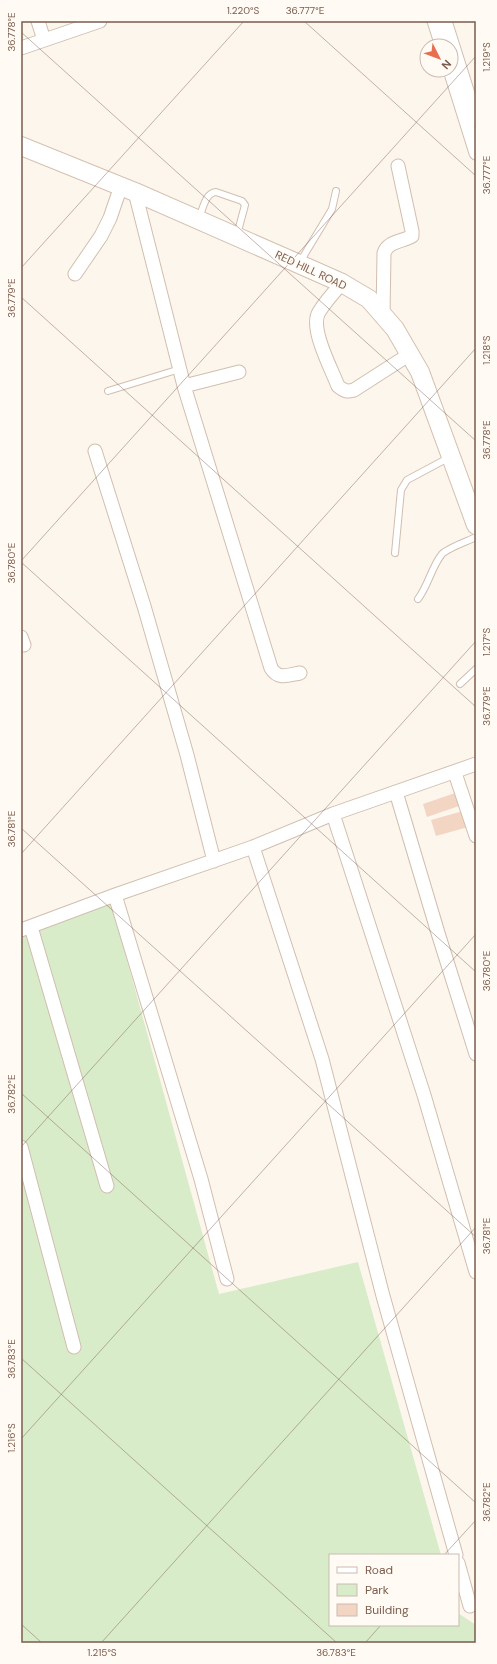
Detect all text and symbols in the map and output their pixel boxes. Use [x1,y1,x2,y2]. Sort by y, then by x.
text: 1.220°S [227,4,259,17]
text: 36.777°E [286,4,325,17]
text: 36.778°E [5,12,18,52]
north arrow [419,38,459,78]
text: 1.219°S [480,42,493,72]
text: N [439,57,454,72]
text: 36.777°E [480,155,493,194]
street label: RED HILL ROAD [273,247,349,293]
text: 36.779°E [5,278,18,318]
text: 1.218°S [480,335,493,365]
text: 36.778°E [480,420,493,460]
text: 36.780°E [5,542,18,583]
text: 1.217°S [480,628,493,656]
text: 36.779°E [480,686,493,726]
text: 36.781°E [5,810,18,847]
text: 36.780°E [480,950,493,991]
text: 36.782°E [5,1074,18,1114]
text: 36.781°E [480,1217,493,1254]
text: 36.783°E [5,1339,18,1379]
text: 1.216°S [5,1423,18,1453]
text: 36.782°E [480,1482,493,1522]
legend [329,1554,459,1626]
text: Road [365,1562,393,1578]
text: Park [365,1582,389,1598]
text: Building [365,1602,409,1618]
text: 1.215°S [87,1646,117,1659]
text: 36.783°E [316,1646,356,1659]

